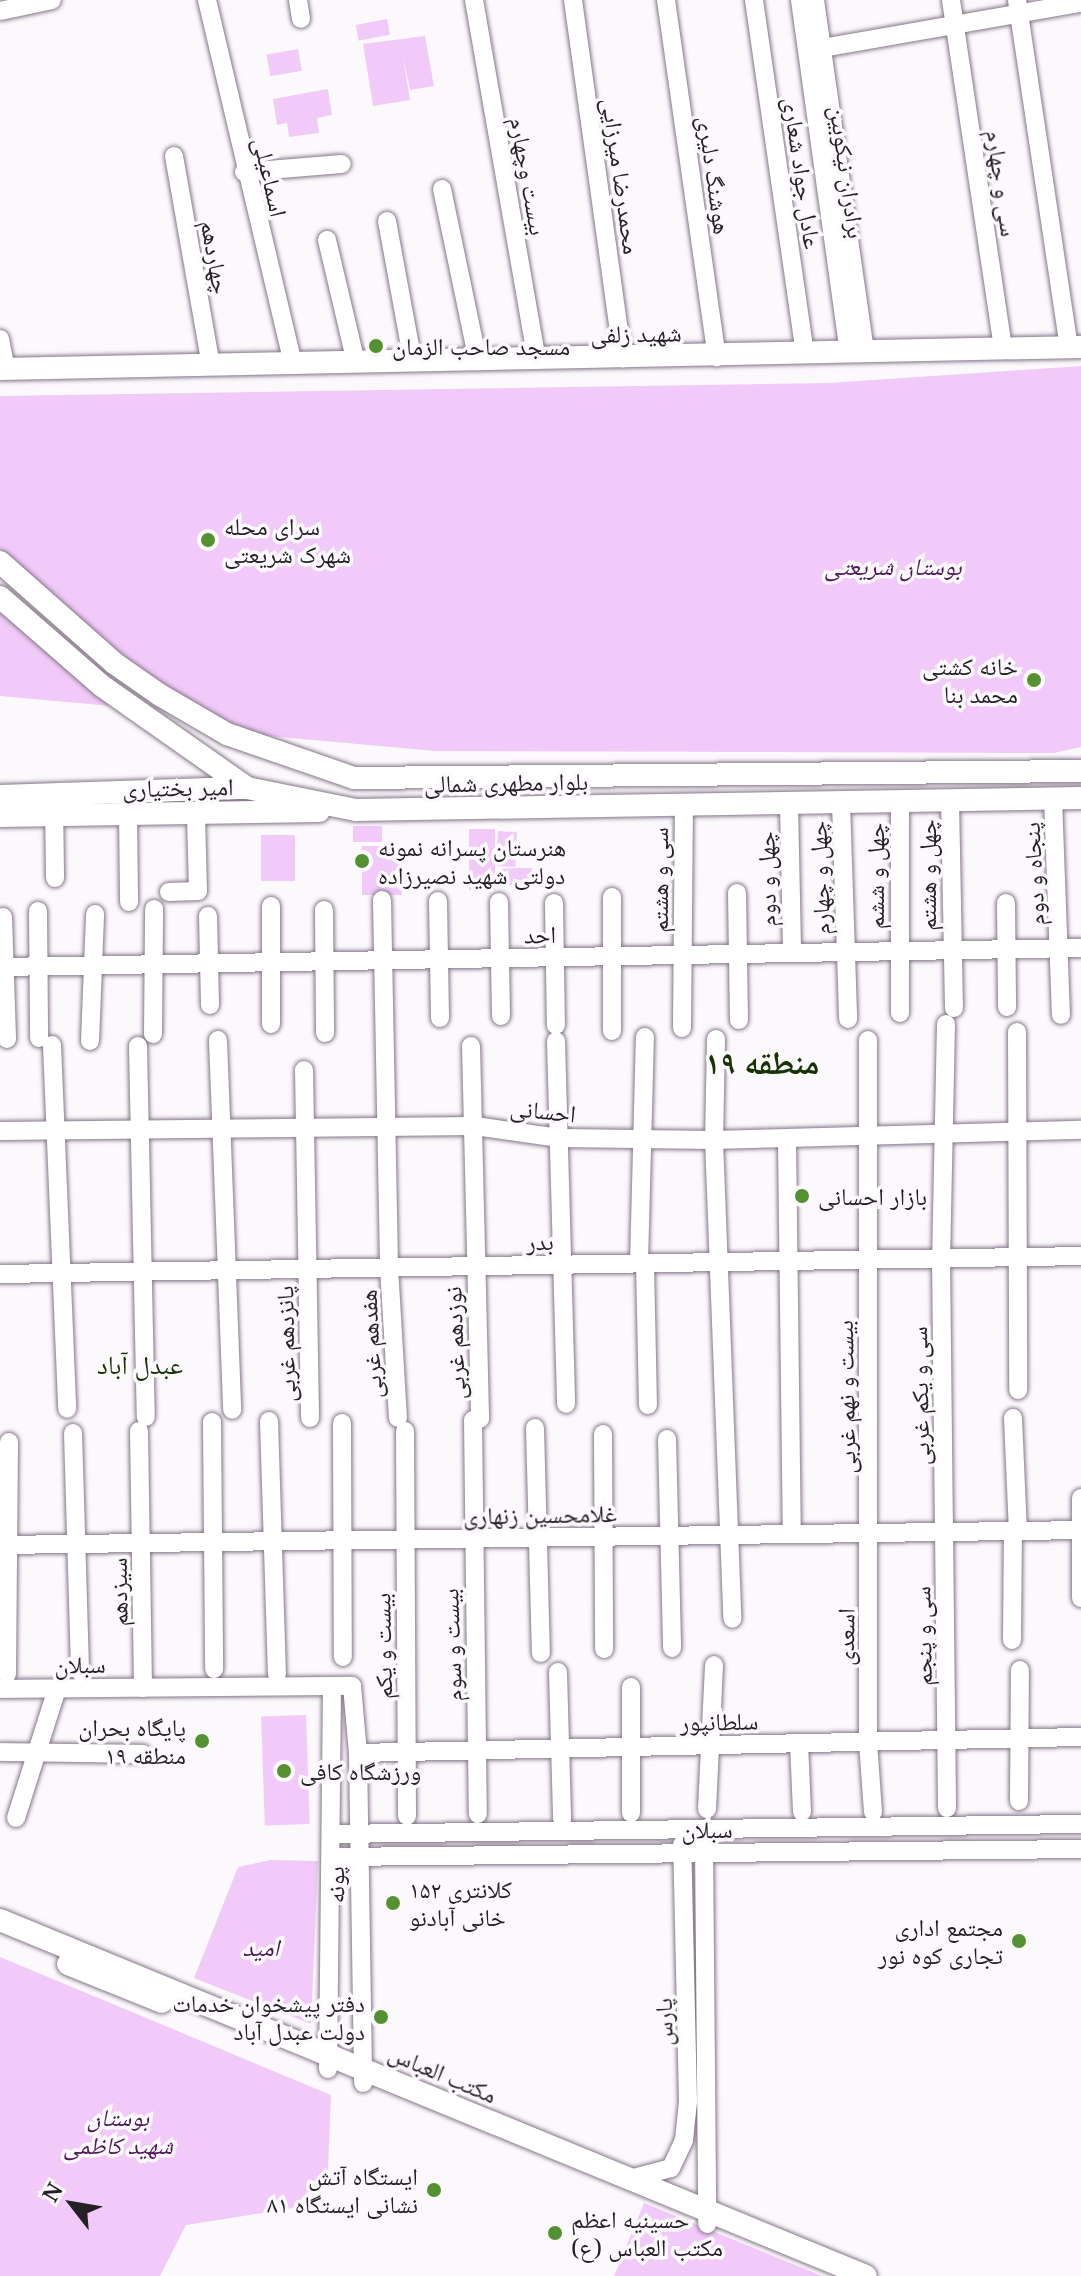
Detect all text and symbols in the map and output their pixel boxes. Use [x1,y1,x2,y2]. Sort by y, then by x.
street label: عادل جواد شعاری [778,95,828,251]
street label: محمدرضا میرزایی [597,96,647,256]
street label: برادران نیکوبین [824,104,872,240]
street label: هوشنگ دلیری [692,114,738,236]
street label: بیست وچهارم [504,115,554,237]
street label: سی و چهارم [981,128,1025,238]
street label: اسماعیلی [248,134,294,220]
street label: چهاردهم [195,218,237,296]
street label: شهید زلفی [590,318,682,348]
place label: مسجد صاحب الزمان [392,332,570,360]
marker: مسجد صاحب الزمان [367,337,385,355]
place label: سرای محله شهرک شریعتی [224,512,351,568]
marker: سرای محله شهرک شریعتی [199,531,217,549]
park label: بوستان شریعتی [824,552,962,580]
place label: خانه کشتی محمد بنا [922,652,1018,708]
marker: خانه کشتی محمد بنا [1025,671,1043,689]
street label: بلوار مطهری شمالی [424,766,588,798]
street label: امیر بختیاری [122,772,234,802]
street label: چهل و هشتم [913,819,941,931]
street label: چهل و چهارم [803,821,835,935]
street label: پنجاه و دوم [1016,821,1050,927]
street label: چهل و ششم [861,823,889,929]
street label: سی و هشتم [645,827,673,933]
street label: چهل و دوم [751,831,781,927]
place label: هنرستان پسرانه نمونه دولتی شهید نصیرزاده [378,833,566,889]
marker: هنرستان پسرانه نمونه دولتی شهید نصیرزاده [353,852,371,870]
street label: احد [524,919,556,949]
district label: منطقه ۱۹ [705,1043,819,1081]
street label: احسانی [509,1092,577,1128]
place label: بازار احسانی [818,1182,927,1210]
marker: بازار احسانی [793,1187,811,1205]
street label: بدر [526,1226,554,1256]
street label: پانزدهم غربی [270,1285,300,1403]
street label: نوزدهم غربی [438,1286,470,1400]
street label: هفدهم غربی [353,1289,387,1399]
street label: بیست و نهم غربی [829,1320,861,1474]
street label: سی و یکم غربی [903,1326,935,1466]
district label: عبدل آباد [97,1349,183,1381]
street label: غلامحسین زنهاری [463,1498,617,1530]
street label: سیزدهم [103,1557,133,1627]
street label: سی و پنجم [907,1586,937,1686]
street label: بیست و سوم [435,1588,467,1702]
street label: بیست و یکم [367,1593,397,1699]
street label: اسعدی [830,1608,860,1666]
street label: سبلان [54,1649,106,1679]
street label: سلطانپور [679,1706,759,1736]
place label: پایگاه بحران منطقه ۱۹ [78,1713,186,1769]
marker: پایگاه بحران منطقه ۱۹ [193,1732,211,1750]
place label: ورزشگاه کافی [300,1757,421,1785]
marker: ورزشگاه کافی [275,1762,293,1780]
street label: سبلان [681,1814,733,1844]
street label: پونه [320,1866,350,1904]
place label: کلانتری ۱۵۲ خانی آبادنو [409,1875,512,1931]
marker: کلانتری ۱۵۲ خانی آبادنو [384,1894,402,1912]
place label: مجتمع اداری تجاری کوه نور [878,1913,1003,1969]
marker: مجتمع اداری تجاری کوه نور [1010,1932,1028,1950]
park label: امید [243,1933,279,1961]
place label: دفتر پیشخوان خدمات دولت عبدل آباد [172,1989,365,2045]
street label: پارس [648,1998,678,2046]
marker: دفتر پیشخوان خدمات دولت عبدل آباد [372,2008,390,2026]
street label: مکتب العباس [385,2037,501,2109]
park label: بوستان شهید کاظمی [63,2103,173,2159]
place label: ایستگاه آتش نشانی ایستگاه ۸۱ [267,2162,418,2218]
north arrow [32,2164,112,2244]
text: N [34,2176,69,2207]
marker: ایستگاه آتش نشانی ایستگاه ۸۱ [425,2181,443,2199]
place label: حسینیه اعظم مکتب العباس (ع) [571,2205,723,2261]
marker: حسینیه اعظم مکتب العباس (ع) [546,2224,564,2242]

